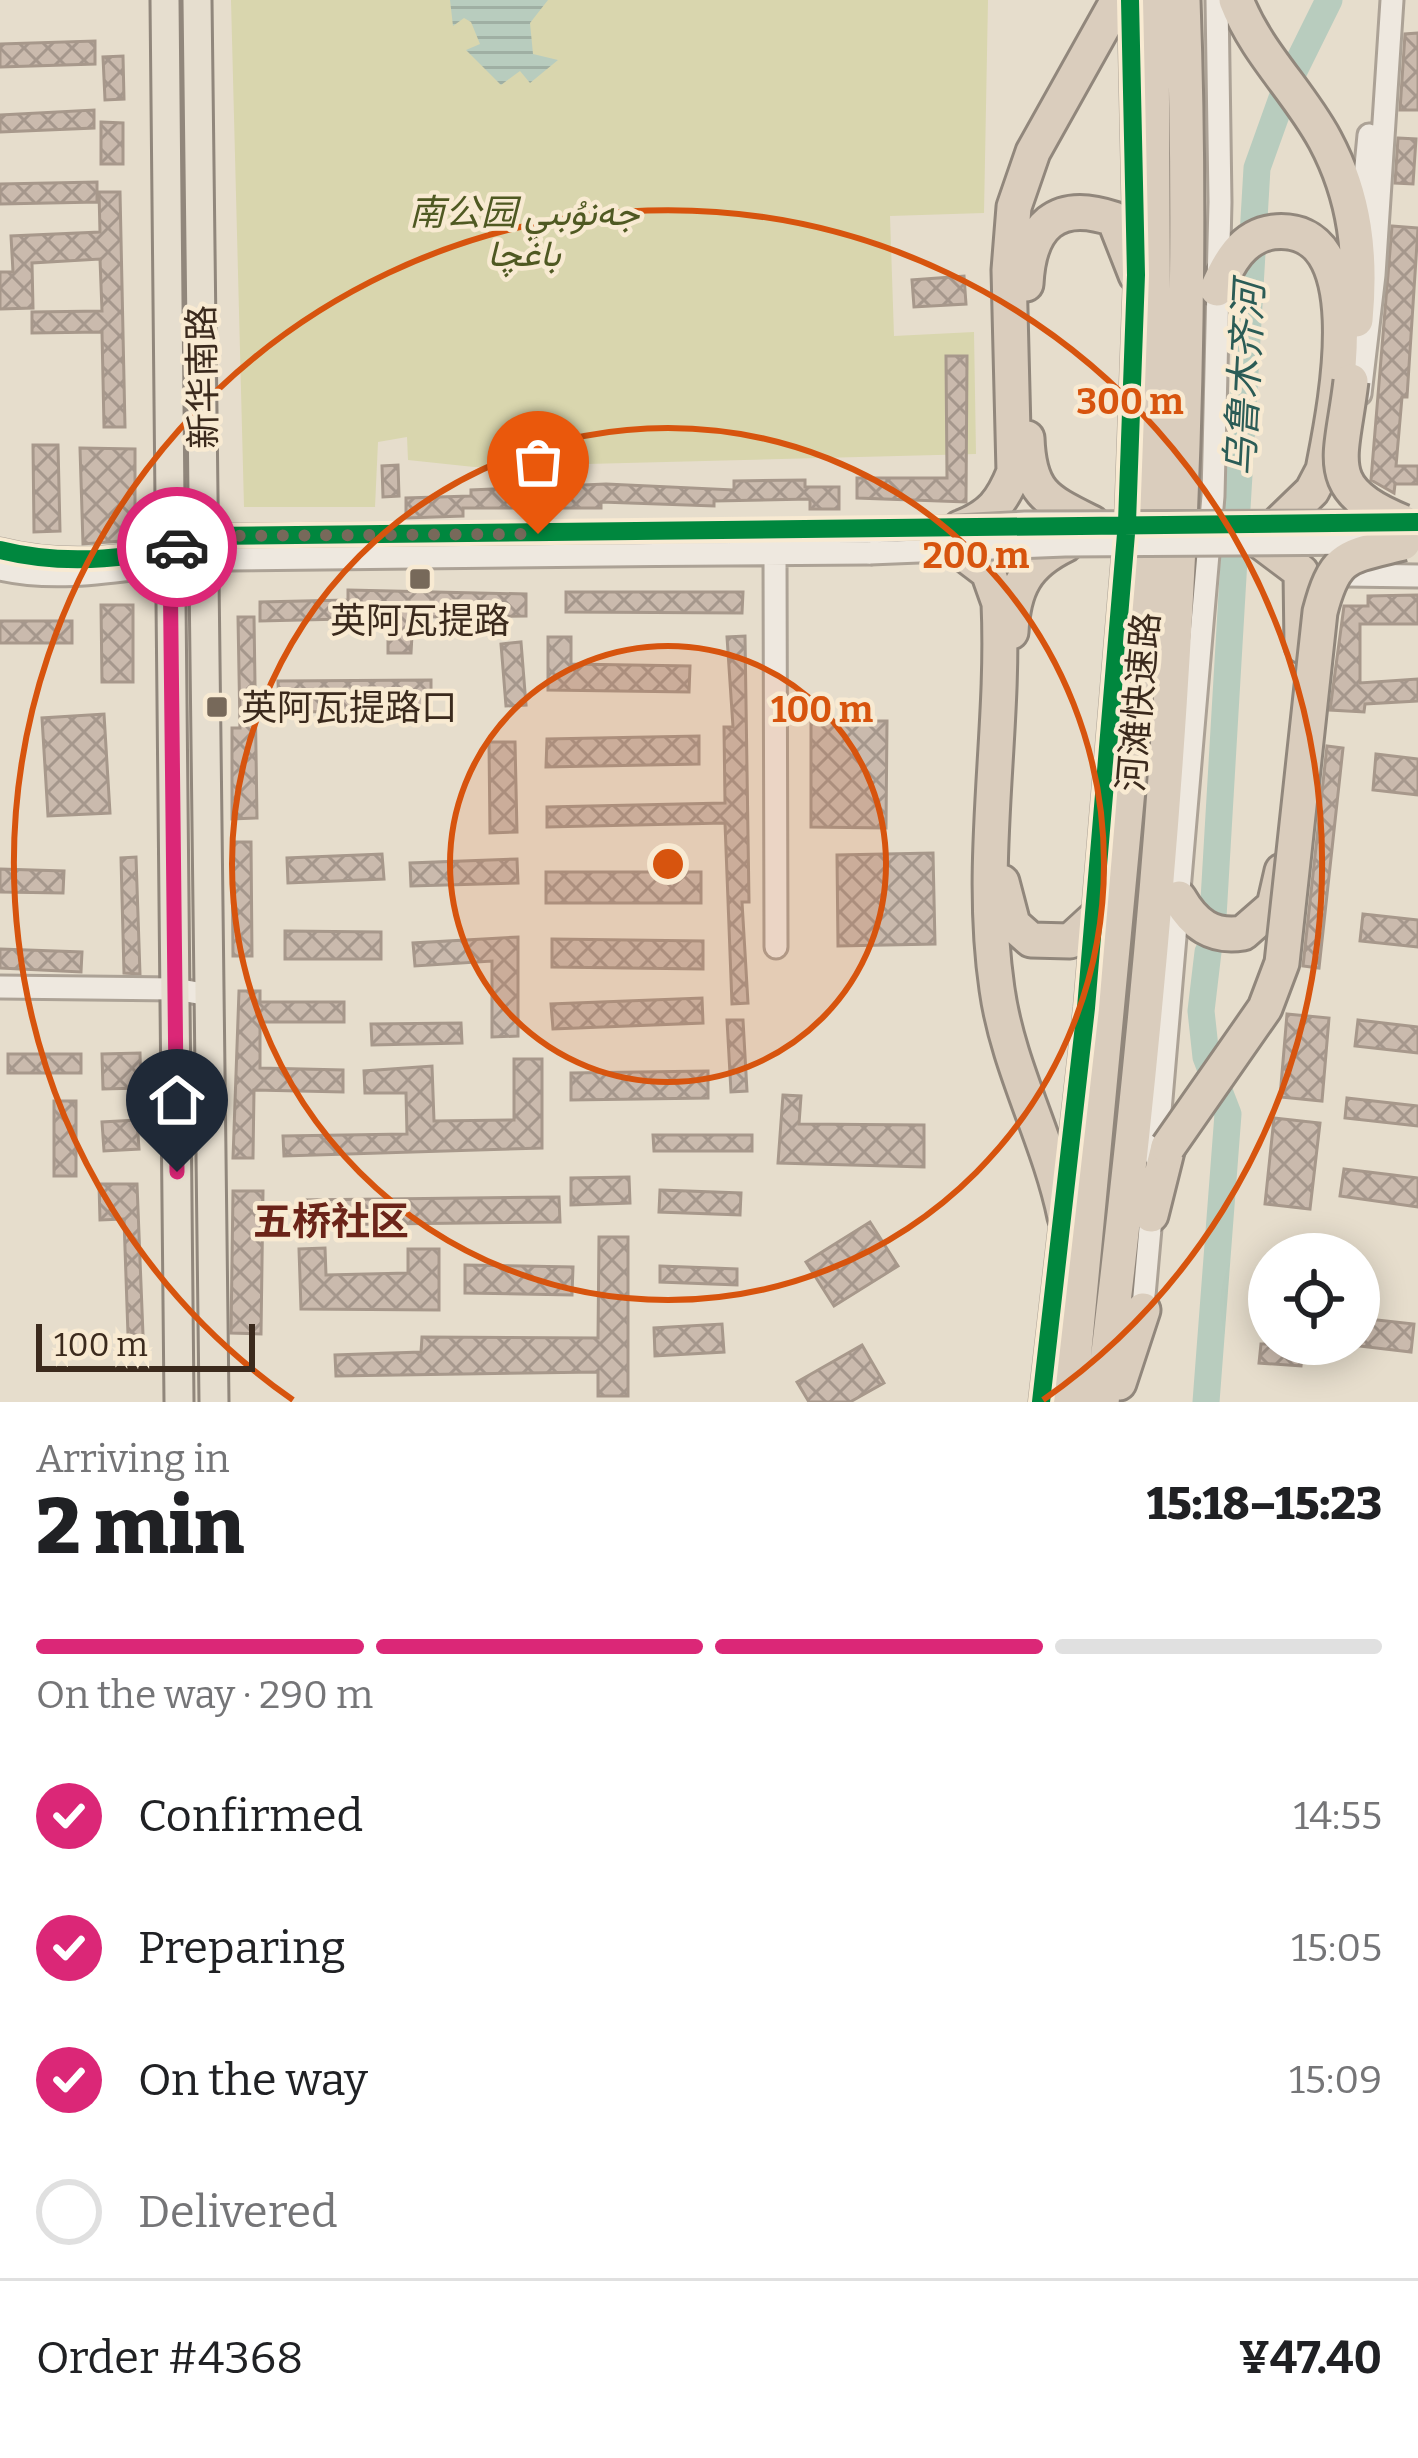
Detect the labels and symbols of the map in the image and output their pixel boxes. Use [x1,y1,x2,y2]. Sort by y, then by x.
park label: 南公园 جەنۇبىي باغچا [409,191,641,278]
water label: 乌鲁木齐河 [1217,273,1273,478]
street label: 新华南路 [180,305,226,449]
text: 300 m [1076,380,1184,424]
pin [487,411,589,534]
courier [117,487,237,607]
text: 200 m [923,534,1029,578]
marker: 英阿瓦提路 [407,566,433,592]
place label: 英阿瓦提路 [330,599,510,643]
street label: 河滩快速路 [1109,611,1169,794]
place label: 英阿瓦提路口 [241,686,457,730]
text: 100 m [771,688,873,732]
marker: 英阿瓦提路口 [204,694,230,720]
centre of rings [647,843,689,885]
pin [126,1049,228,1172]
district label: 五桥社区 [253,1199,409,1245]
scale bar [36,1318,255,1371]

